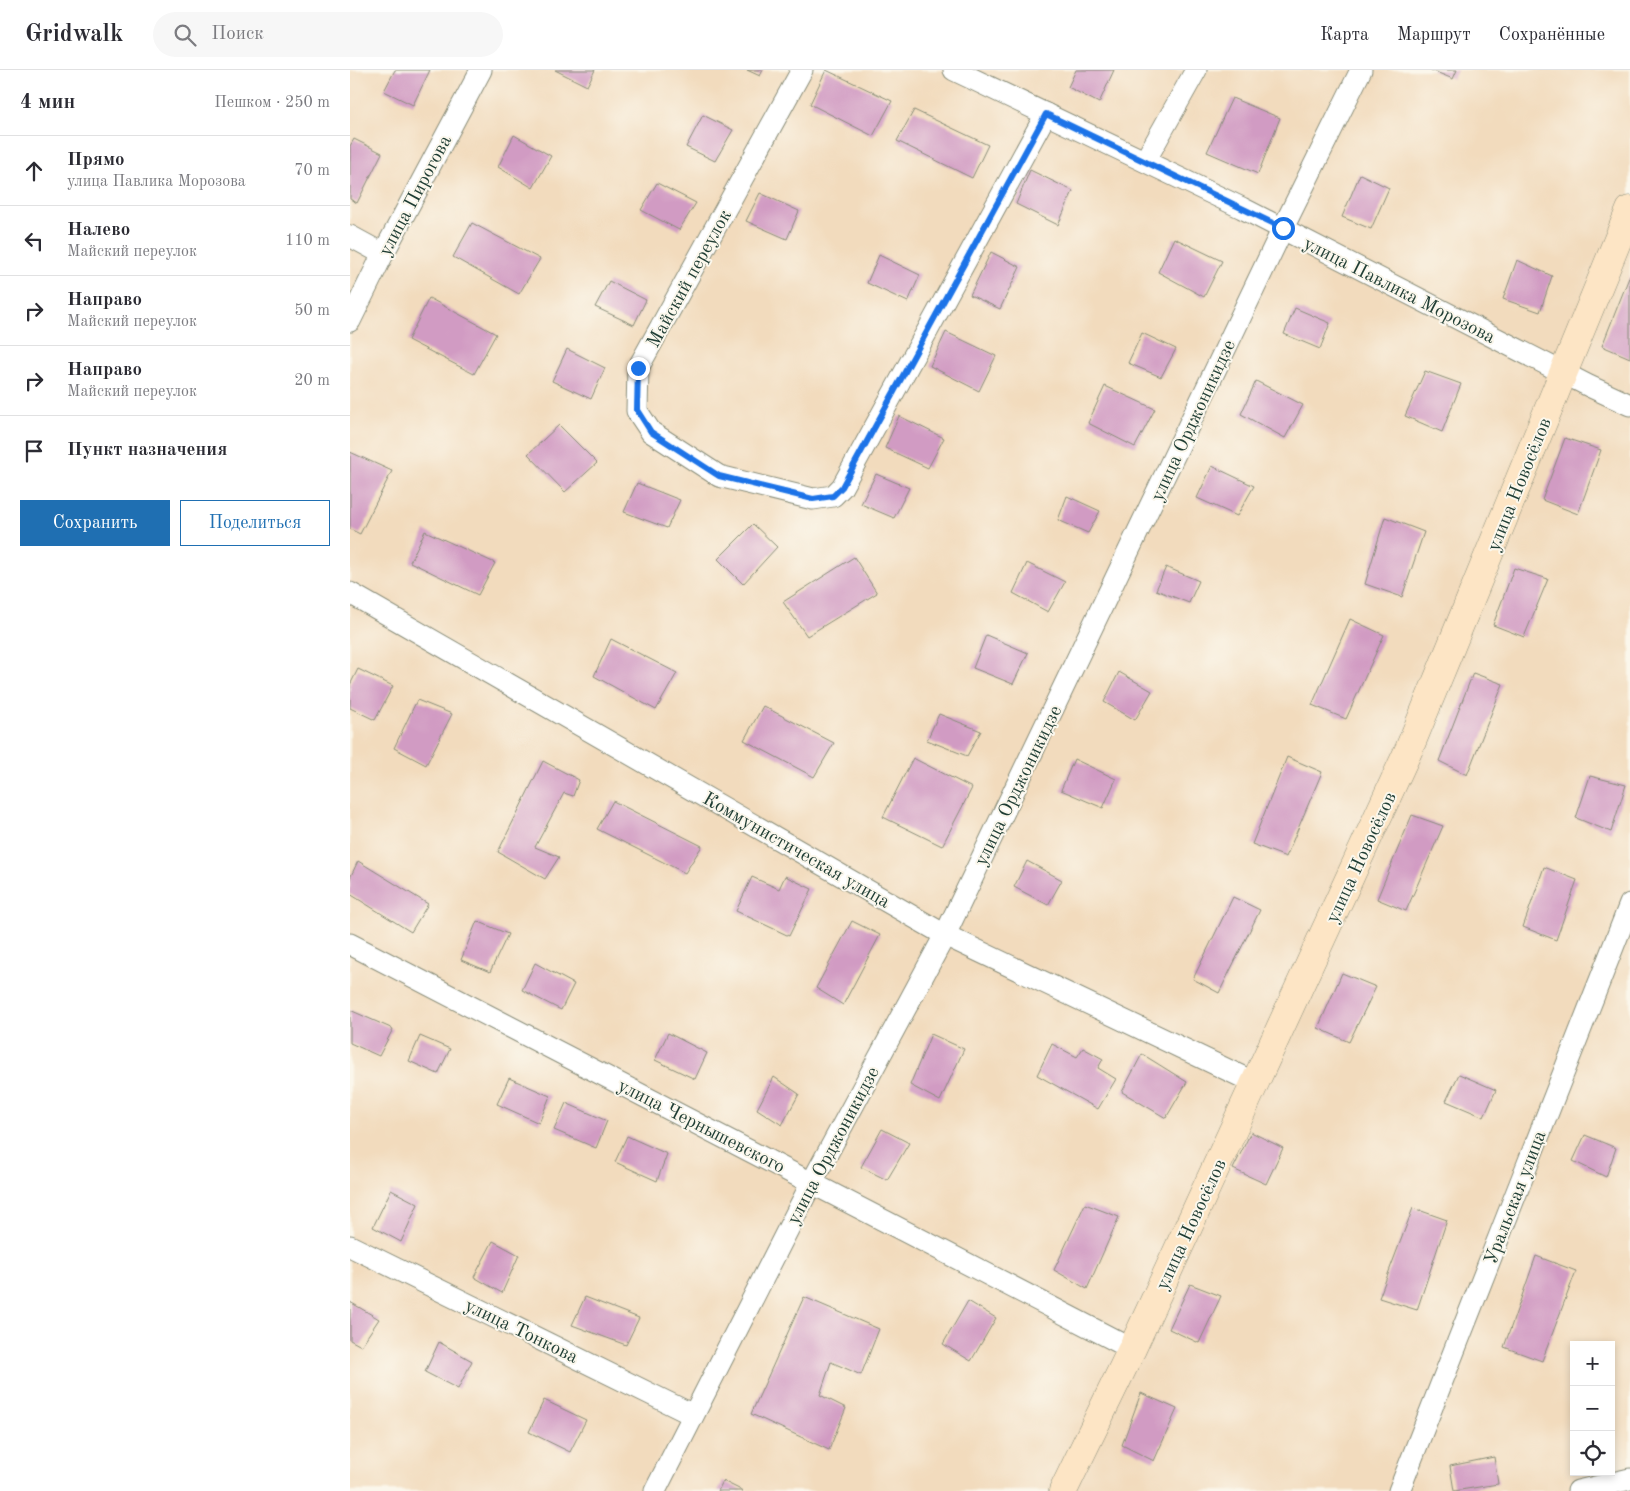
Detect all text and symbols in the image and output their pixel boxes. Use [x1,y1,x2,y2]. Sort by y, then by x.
search box [153,12,503,57]
icon: search [171,21,199,49]
text: Gridwalk [25,23,123,47]
text: Поиск [211,25,264,44]
text: Карта [1320,26,1369,44]
text: Маршрут [1397,26,1471,44]
text: Сохранённые [1499,26,1605,44]
text: 4 мин [20,92,75,113]
text: Пешком · 250 m [214,95,330,111]
street label: улица Пирогова [376,132,456,260]
text: Прямо [67,151,125,170]
icon: ahead [20,157,48,185]
text: 70 m [294,163,330,179]
text: улица Павлика Морозова [67,174,246,190]
street label: Майский переулок [644,207,736,351]
route start [1272,217,1295,240]
text: Налево [67,221,130,240]
icon: left [20,227,48,255]
text: 110 m [285,233,330,249]
street label: улица Павлика Морозова [1300,235,1498,348]
text: Майский переулок [67,244,197,260]
text: Направо [67,291,142,310]
icon: right [20,297,48,325]
text: 50 m [294,303,330,319]
text: Майский переулок [67,314,197,330]
street label: улица Орджоникидзе [1149,337,1240,505]
route end [627,357,650,380]
text: Направо [67,361,142,380]
icon: right [20,367,48,395]
text: 20 m [294,373,330,389]
text: Майский переулок [67,384,197,400]
street label: улица Новосёлов [1485,416,1556,554]
icon: arrive [20,437,48,465]
text: Пункт назначения [67,441,227,460]
button: Сохранить [20,500,170,546]
button: Поделиться [180,500,330,546]
street label: улица Орджоникидзе [972,703,1066,869]
street label: Коммунистическая улица [699,790,893,913]
street label: улица Новосёлов [1324,790,1401,926]
street label: улица Орджоникидзе [785,1064,884,1228]
street label: улица Чернышевского [614,1077,787,1178]
street label: Уральская улица [1482,1128,1551,1267]
street label: улица Новосёлов [1154,1157,1231,1293]
street label: улица Тонкова [461,1297,581,1368]
map controls [1570,1341,1615,1476]
button: + [1570,1341,1615,1386]
button: − [1570,1386,1615,1431]
button: locate [1570,1431,1615,1476]

